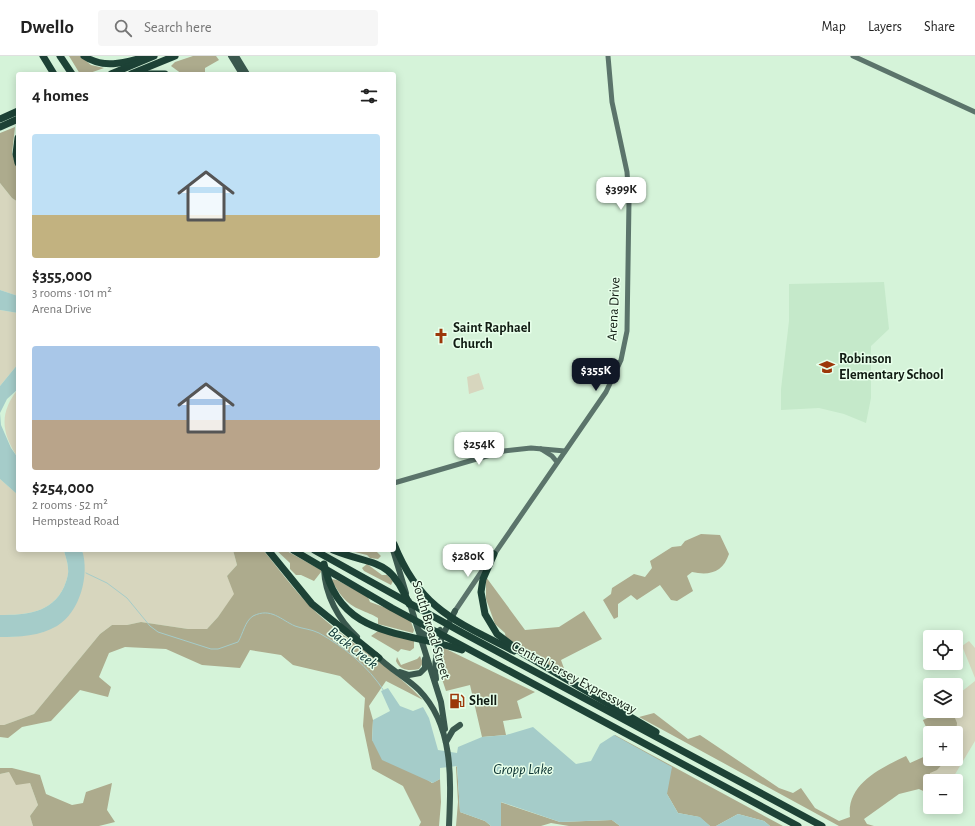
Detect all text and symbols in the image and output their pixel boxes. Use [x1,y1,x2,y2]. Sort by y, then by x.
search box [98,10,378,46]
icon: search [112,17,134,39]
text: Dwello [20,18,74,37]
text: Search here [144,20,212,35]
text: Map [821,20,846,34]
text: Layers [868,20,902,34]
text: Share [924,20,955,34]
icon: filters [358,85,380,107]
text: 4 homes [32,87,89,104]
icon: home [170,160,242,232]
pin: $399K [593,177,649,211]
text: $399K [605,183,637,196]
text: $355,000 [32,267,92,284]
street label: Arena Drive [605,277,623,341]
text: 3 rooms · 101 m² [32,287,112,300]
text: Arena Drive [32,303,91,316]
place label: Saint Raphael Church [453,321,531,351]
church icon: Saint Raphael Church [432,327,450,345]
place label: Robinson Elementary School [839,352,944,382]
pin: $355K [568,358,624,392]
school or university icon: Robinson Elementary School [818,358,836,376]
text: $355K [581,364,611,377]
icon: home [170,372,242,444]
pin: $254K [451,432,507,466]
text: $254K [463,438,495,451]
text: $254,000 [32,479,94,496]
text: 2 rooms · 52 m² [32,499,108,512]
text: Hempstead Road [32,515,119,528]
pin: $280K [440,544,496,578]
text: $280K [452,550,484,563]
street label: South Broad Street [409,579,453,681]
water label: Back Creek [325,624,381,672]
map controls [923,630,963,814]
button: locate [923,630,963,670]
street label: Central Jersey Expressway [509,639,639,717]
button: layers [923,678,963,718]
fuel station icon: Shell [448,692,466,710]
place label: Shell [469,694,497,708]
button: + [923,726,963,766]
water label: Gropp Lake [493,762,553,777]
button: − [923,774,963,814]

